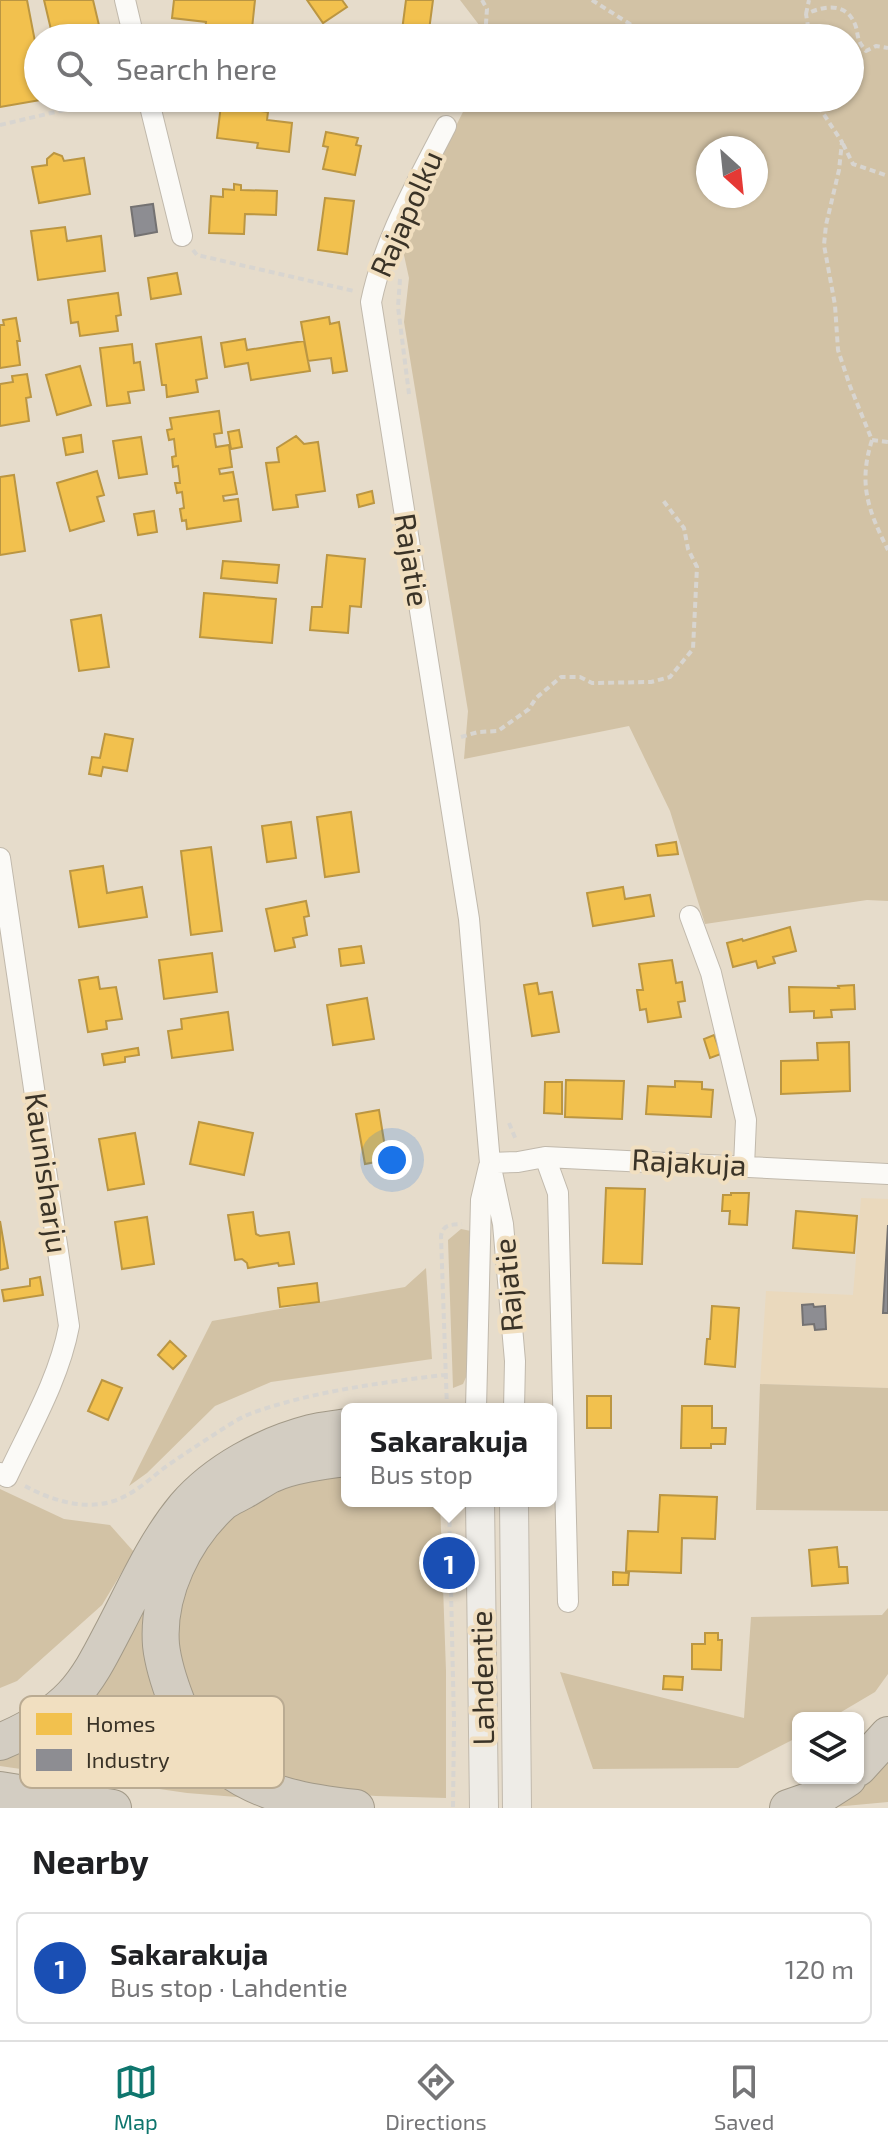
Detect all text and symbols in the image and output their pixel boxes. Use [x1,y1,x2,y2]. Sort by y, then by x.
search box [24,24,864,112]
icon: search [52,46,96,90]
text: Search here [116,50,277,86]
north arrow [696,136,768,208]
street label: Rajapolku [361,144,449,282]
street label: Rajatie [388,510,438,609]
street label: Kaunisharju [19,1090,77,1255]
your location [372,1140,412,1180]
street label: Rajakuja [631,1140,748,1182]
street label: Rajatie [485,1237,529,1334]
popup [341,1403,557,1507]
text: Sakarakuja [370,1422,528,1458]
text: Bus stop [370,1458,473,1489]
pin: 1 [423,1533,475,1593]
street label: Lahdentie [462,1610,500,1746]
legend [20,1696,284,1788]
text: Homes [86,1710,155,1736]
map controls [792,1712,864,1784]
button: layers [792,1712,864,1784]
text: Industry [86,1746,170,1772]
text: Nearby [32,1840,149,1881]
text: Sakarakuja [110,1935,268,1971]
text: 1 [54,1953,66,1984]
text: 120 m [785,1953,854,1984]
text: Bus stop · Lahdentie [110,1971,348,2002]
tab: Map [114,2060,158,2134]
tab: Directions [385,2060,487,2134]
tab: Saved [714,2060,774,2134]

